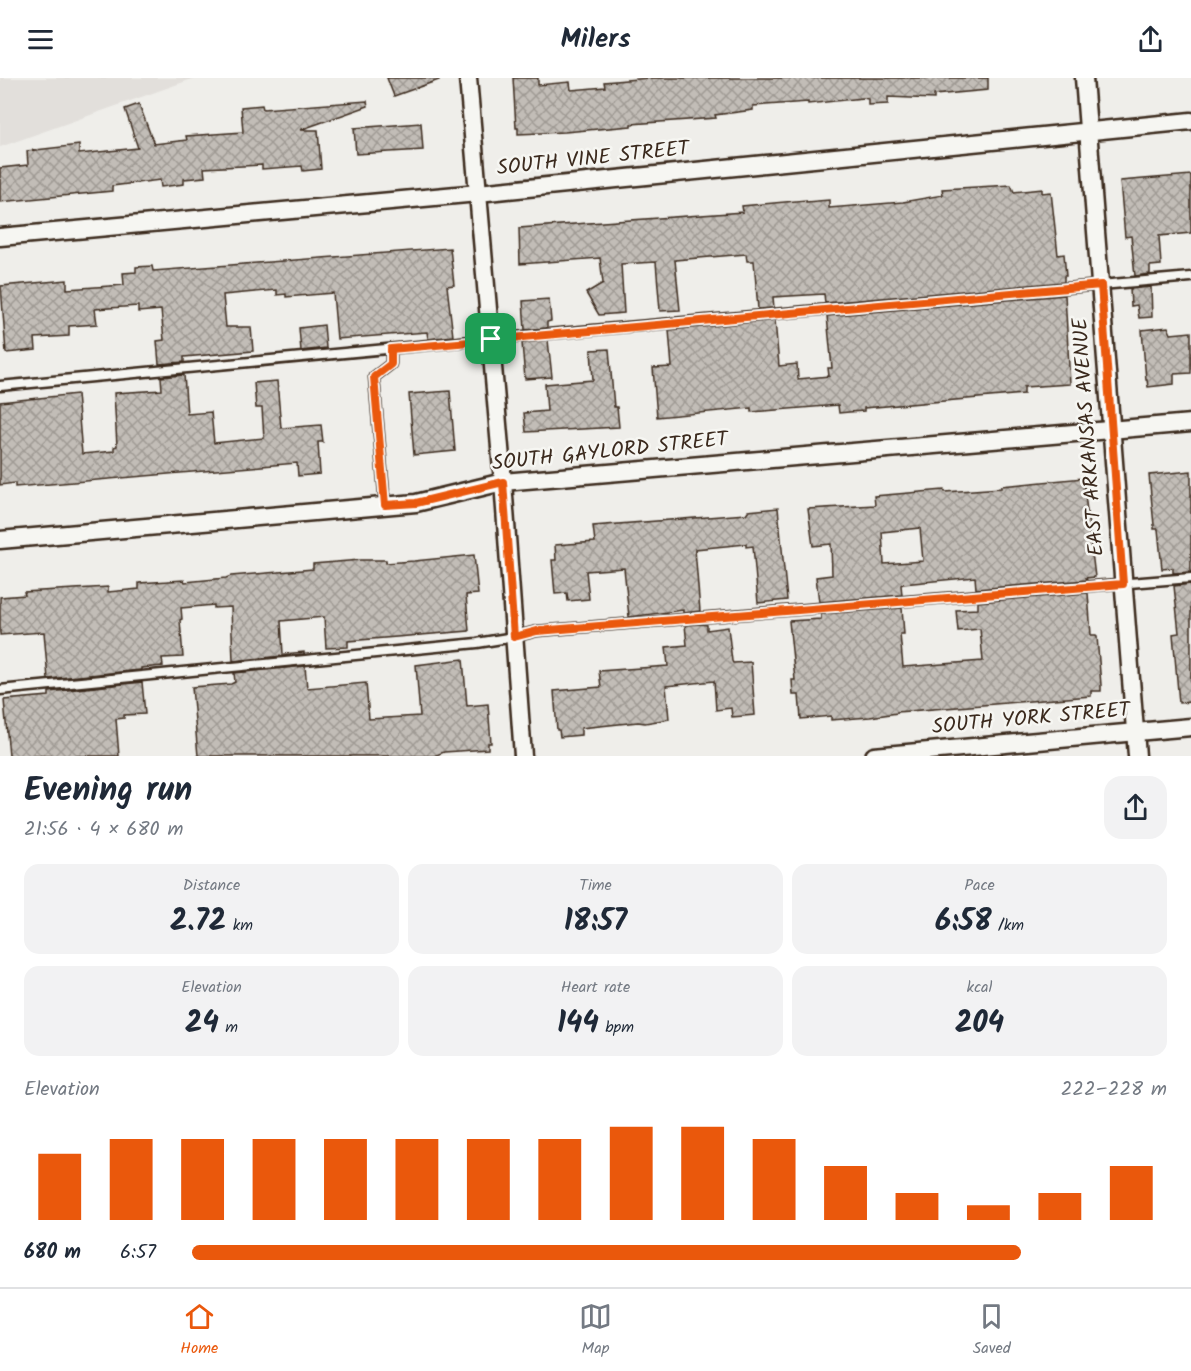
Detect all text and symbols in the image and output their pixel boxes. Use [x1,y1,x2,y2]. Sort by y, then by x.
text: Milers [560,18,631,61]
icon: menu [24,23,57,56]
icon: share [1134,23,1167,56]
street label: SOUTH VINE STREET [495,132,693,186]
pin [465,313,516,364]
street label: EAST ARKANSAS AVENUE [1064,316,1114,557]
icon: arrive [474,322,507,355]
street label: SOUTH GAYLORD STREET [490,423,731,481]
street label: SOUTH YORK STREET [931,694,1133,744]
text: Evening run [24,765,192,818]
button: share [1104,776,1167,839]
text: 21:56 · 4 × 680 m [24,814,183,846]
text: Distance [183,873,240,898]
text: Time [579,873,612,898]
text: Pace [964,873,995,898]
text: 2.72 [170,898,226,946]
text: 18:57 [564,898,627,946]
text: 6:58 [935,898,992,946]
text: km [226,913,253,938]
text: /km [992,913,1024,938]
text: Elevation [181,975,242,1000]
text: Heart rate [561,975,630,1000]
text: kcal [966,975,993,1000]
text: 24 [185,1000,219,1048]
text: 144 [557,1000,599,1048]
text: 204 [955,1000,1004,1048]
text: m [219,1015,238,1040]
text: bpm [599,1015,634,1040]
text: Elevation [24,1074,100,1106]
text: 222–228 m [1061,1074,1167,1106]
text: 680 m [24,1237,81,1269]
text: 6:57 [120,1237,156,1269]
tab: Home [180,1300,218,1361]
tab: Map [579,1300,612,1361]
tab: Saved [973,1300,1011,1361]

